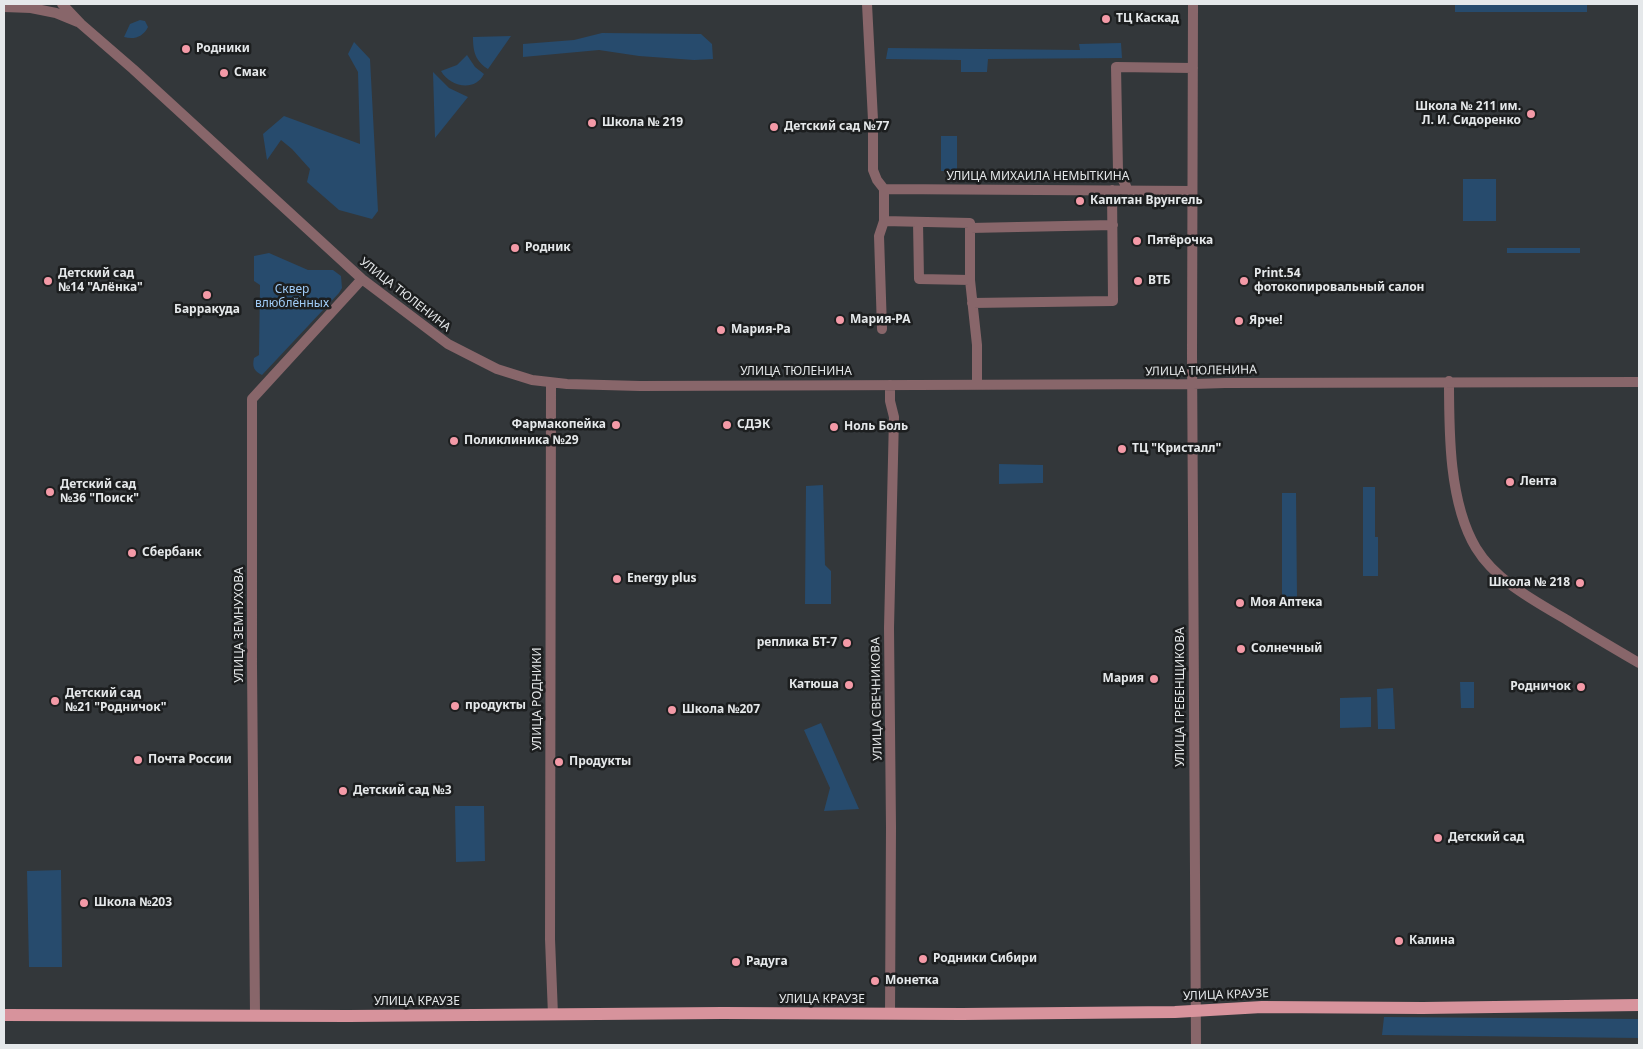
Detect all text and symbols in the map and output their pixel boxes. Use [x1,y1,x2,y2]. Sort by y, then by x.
place label: ТЦ Каскад [1116,12,1179,26]
marker: ТЦ Каскад [1100,13,1112,25]
place label: Родники [196,42,250,56]
marker: Родники [180,43,192,55]
place label: Смак [234,66,266,80]
marker: Смак [218,67,230,79]
place label: Школа № 211 им. Л. И. Сидоренко [1415,100,1521,128]
marker: Школа № 211 им. Л. И. Сидоренко [1525,108,1537,120]
place label: Школа № 219 [602,116,683,130]
marker: Школа № 219 [586,117,598,129]
place label: Детский сад №77 [784,120,889,134]
marker: Детский сад №77 [768,121,780,133]
street label: УЛИЦА МИХАИЛА НЕМЫТКИНА [947,170,1129,184]
place label: Капитан Врунгель [1090,194,1203,208]
marker: Капитан Врунгель [1074,195,1086,207]
place label: Пятёрочка [1147,234,1213,248]
marker: Пятёрочка [1131,235,1143,247]
place label: Родник [525,241,571,255]
marker: Родник [509,242,521,254]
street label: УЛИЦА ТЮЛЕНИНА [357,255,453,335]
place label: Детский сад №14 "Алёнка" [58,267,143,295]
place label: Print.54 фотокопировальный салон [1254,267,1424,295]
place label: ВТБ [1148,274,1171,288]
marker: Детский сад №14 "Алёнка" [42,275,54,287]
marker: ВТБ [1132,275,1144,287]
marker: Print.54 фотокопировальный салон [1238,275,1250,287]
park label: Сквер влюблённых [255,283,329,311]
marker: Барракуда [201,289,213,301]
place label: Барракуда [174,303,240,317]
place label: Мария-РА [850,313,910,327]
marker: Мария-РА [834,314,846,326]
place label: Ярче! [1249,314,1283,328]
marker: Ярче! [1233,315,1245,327]
place label: Мария-Ра [731,323,791,337]
marker: Мария-Ра [715,324,727,336]
street label: УЛИЦА ТЮЛЕНИНА [1145,363,1257,379]
street label: УЛИЦА ТЮЛЕНИНА [740,365,852,379]
place label: Фармакопейка [511,418,606,432]
place label: СДЭК [737,418,770,432]
marker: Фармакопейка [610,419,622,431]
marker: СДЭК [721,419,733,431]
place label: Ноль Боль [844,420,908,434]
marker: Ноль Боль [828,421,840,433]
place label: Поликлиника №29 [464,434,579,448]
marker: Поликлиника №29 [448,435,460,447]
place label: ТЦ "Кристалл" [1132,442,1221,456]
marker: ТЦ "Кристалл" [1116,443,1128,455]
place label: Лента [1520,475,1557,489]
marker: Лента [1504,476,1516,488]
place label: Детский сад №36 "Поиск" [60,478,139,506]
marker: Детский сад №36 "Поиск" [44,486,56,498]
place label: Сбербанк [142,546,202,560]
marker: Сбербанк [126,547,138,559]
street label: УЛИЦА ЗЕМНУХОВА [233,567,247,683]
place label: Energy plus [627,572,696,586]
marker: Energy plus [611,573,623,585]
place label: Школа № 218 [1489,576,1570,590]
marker: Школа № 218 [1574,577,1586,589]
place label: Моя Аптека [1250,596,1322,610]
marker: Моя Аптека [1234,597,1246,609]
street label: УЛИЦА ГРЕБЕНЩИКОВА [1174,627,1188,767]
place label: реплика БТ-7 [757,636,837,650]
marker: реплика БТ-7 [841,637,853,649]
street label: УЛИЦА СВЕЧНИКОВА [869,637,885,761]
place label: Солнечный [1251,642,1322,656]
marker: Солнечный [1235,643,1247,655]
street label: УЛИЦА РОДНИКИ [531,648,545,750]
place label: Мария [1103,672,1144,686]
marker: Мария [1148,673,1160,685]
place label: Катюша [789,678,839,692]
marker: Катюша [843,679,855,691]
place label: Родничок [1510,680,1571,694]
marker: Родничок [1575,681,1587,693]
place label: Детский сад №21 "Родничок" [65,687,166,715]
marker: Детский сад №21 "Родничок" [49,695,61,707]
place label: продукты [465,699,526,713]
marker: продукты [449,700,461,712]
place label: Школа №207 [682,703,760,717]
marker: Школа №207 [666,704,678,716]
place label: Почта России [148,753,232,767]
marker: Почта России [132,754,144,766]
place label: Продукты [569,755,631,769]
marker: Продукты [553,756,565,768]
place label: Детский сад №3 [353,784,452,798]
marker: Детский сад №3 [337,785,349,797]
place label: Детский сад [1448,831,1524,845]
marker: Детский сад [1432,832,1444,844]
place label: Школа №203 [94,896,172,910]
marker: Школа №203 [78,897,90,909]
place label: Калина [1409,934,1455,948]
marker: Калина [1393,935,1405,947]
place label: Родники Сибири [933,952,1037,966]
marker: Родники Сибири [917,953,929,965]
place label: Радуга [746,955,788,969]
marker: Радуга [730,956,742,968]
place label: Монетка [885,974,939,988]
marker: Монетка [869,975,881,987]
street label: УЛИЦА КРАУЗЕ [1183,986,1269,1004]
street label: УЛИЦА КРАУЗЕ [779,993,865,1007]
street label: УЛИЦА КРАУЗЕ [374,995,460,1009]

